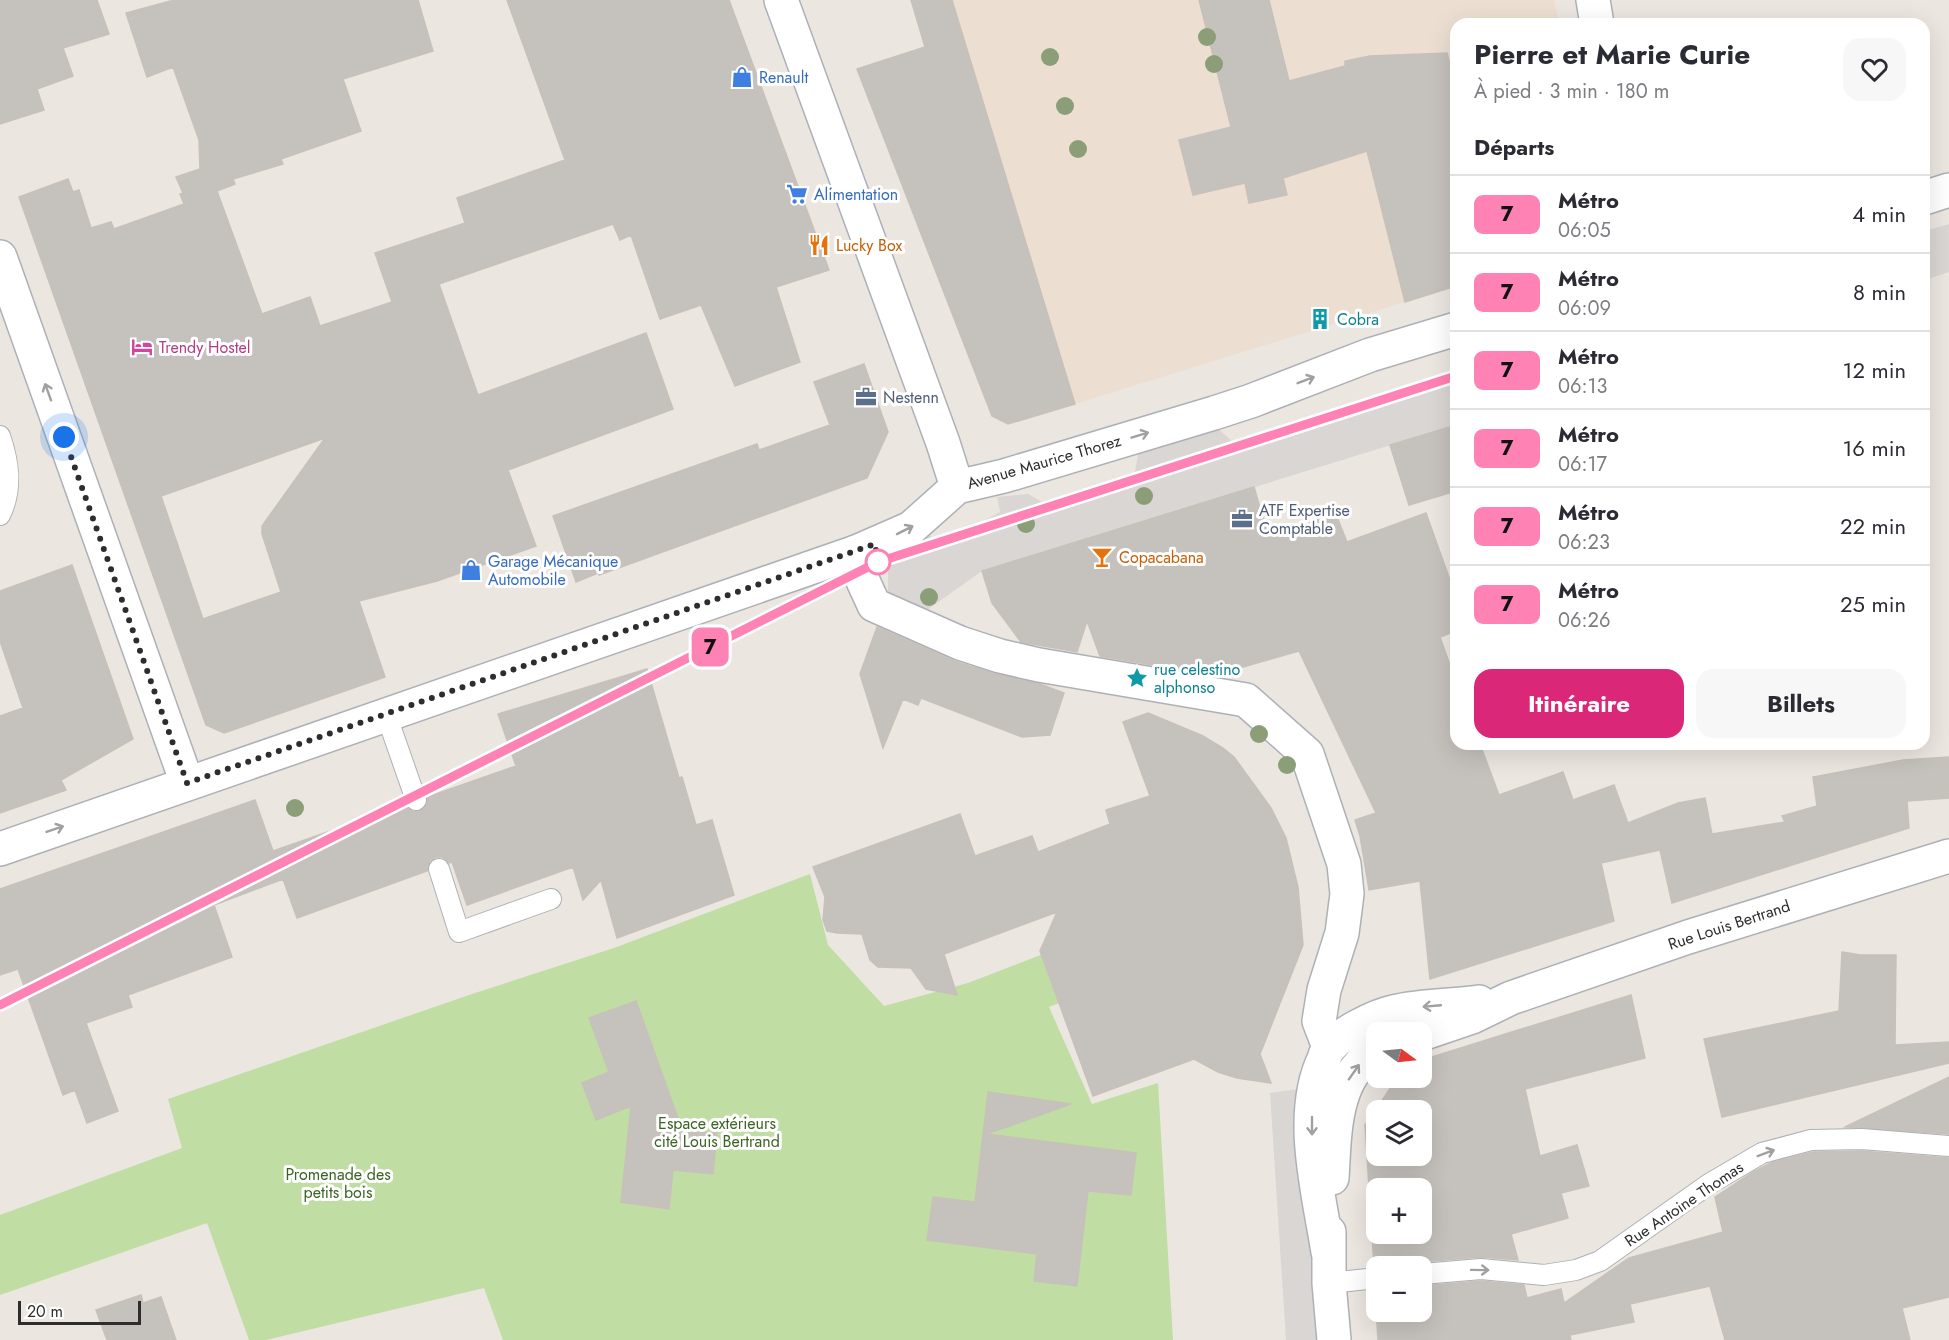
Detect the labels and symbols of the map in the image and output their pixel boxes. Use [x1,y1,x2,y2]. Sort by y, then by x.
shop icon: Renault [730,65,754,89]
place label: Renault [759,66,808,89]
supermarket icon: Alimentation [785,182,809,206]
place label: Alimentation [814,183,898,206]
restaurant icon: Lucky Box [807,233,831,257]
place label: Lucky Box [836,234,902,257]
building icon: Cobra [1308,307,1332,331]
place label: Cobra [1337,308,1379,331]
hotel icon: Trendy Hostel [130,335,154,359]
place label: Trendy Hostel [159,336,250,359]
one-way arrow [1296,373,1315,384]
one-way arrow [41,383,52,401]
office icon: Nestenn [854,385,878,409]
place label: Nestenn [883,386,939,409]
your location [49,422,79,452]
street label: Avenue Maurice Thorez [964,429,1124,495]
one-way arrow [1130,429,1149,440]
place label: ATF Expertise Comptable [1259,499,1350,540]
office icon: ATF Expertise Comptable [1230,507,1254,531]
one-way arrow [896,524,914,535]
bar icon: Copacabana [1090,545,1114,569]
place label: Copacabana [1119,546,1204,569]
unlabelled marker [865,549,891,575]
place label: Garage Mécanique Automobile [488,550,618,591]
shop icon: Garage Mécanique Automobile [459,558,483,582]
line badge: 7 [690,628,730,666]
place label: rue celestino alphonso [1154,658,1241,699]
place icon: rue celestino alphonso [1125,666,1149,690]
one-way arrow [45,823,64,834]
street label: Rue Louis Bertrand [1665,894,1793,956]
one-way arrow [1422,1001,1442,1012]
north arrow [1366,1022,1432,1088]
one-way arrow [1348,1065,1360,1081]
park label: Espace extérieurs cité Louis Bertrand [654,1112,780,1153]
one-way arrow [1306,1116,1317,1136]
one-way arrow [1757,1147,1775,1158]
street label: Rue Antoine Thomas [1620,1156,1748,1252]
park label: Promenade des petits bois [285,1163,391,1204]
one-way arrow [1470,1264,1490,1276]
scale bar [18,1298,141,1326]

